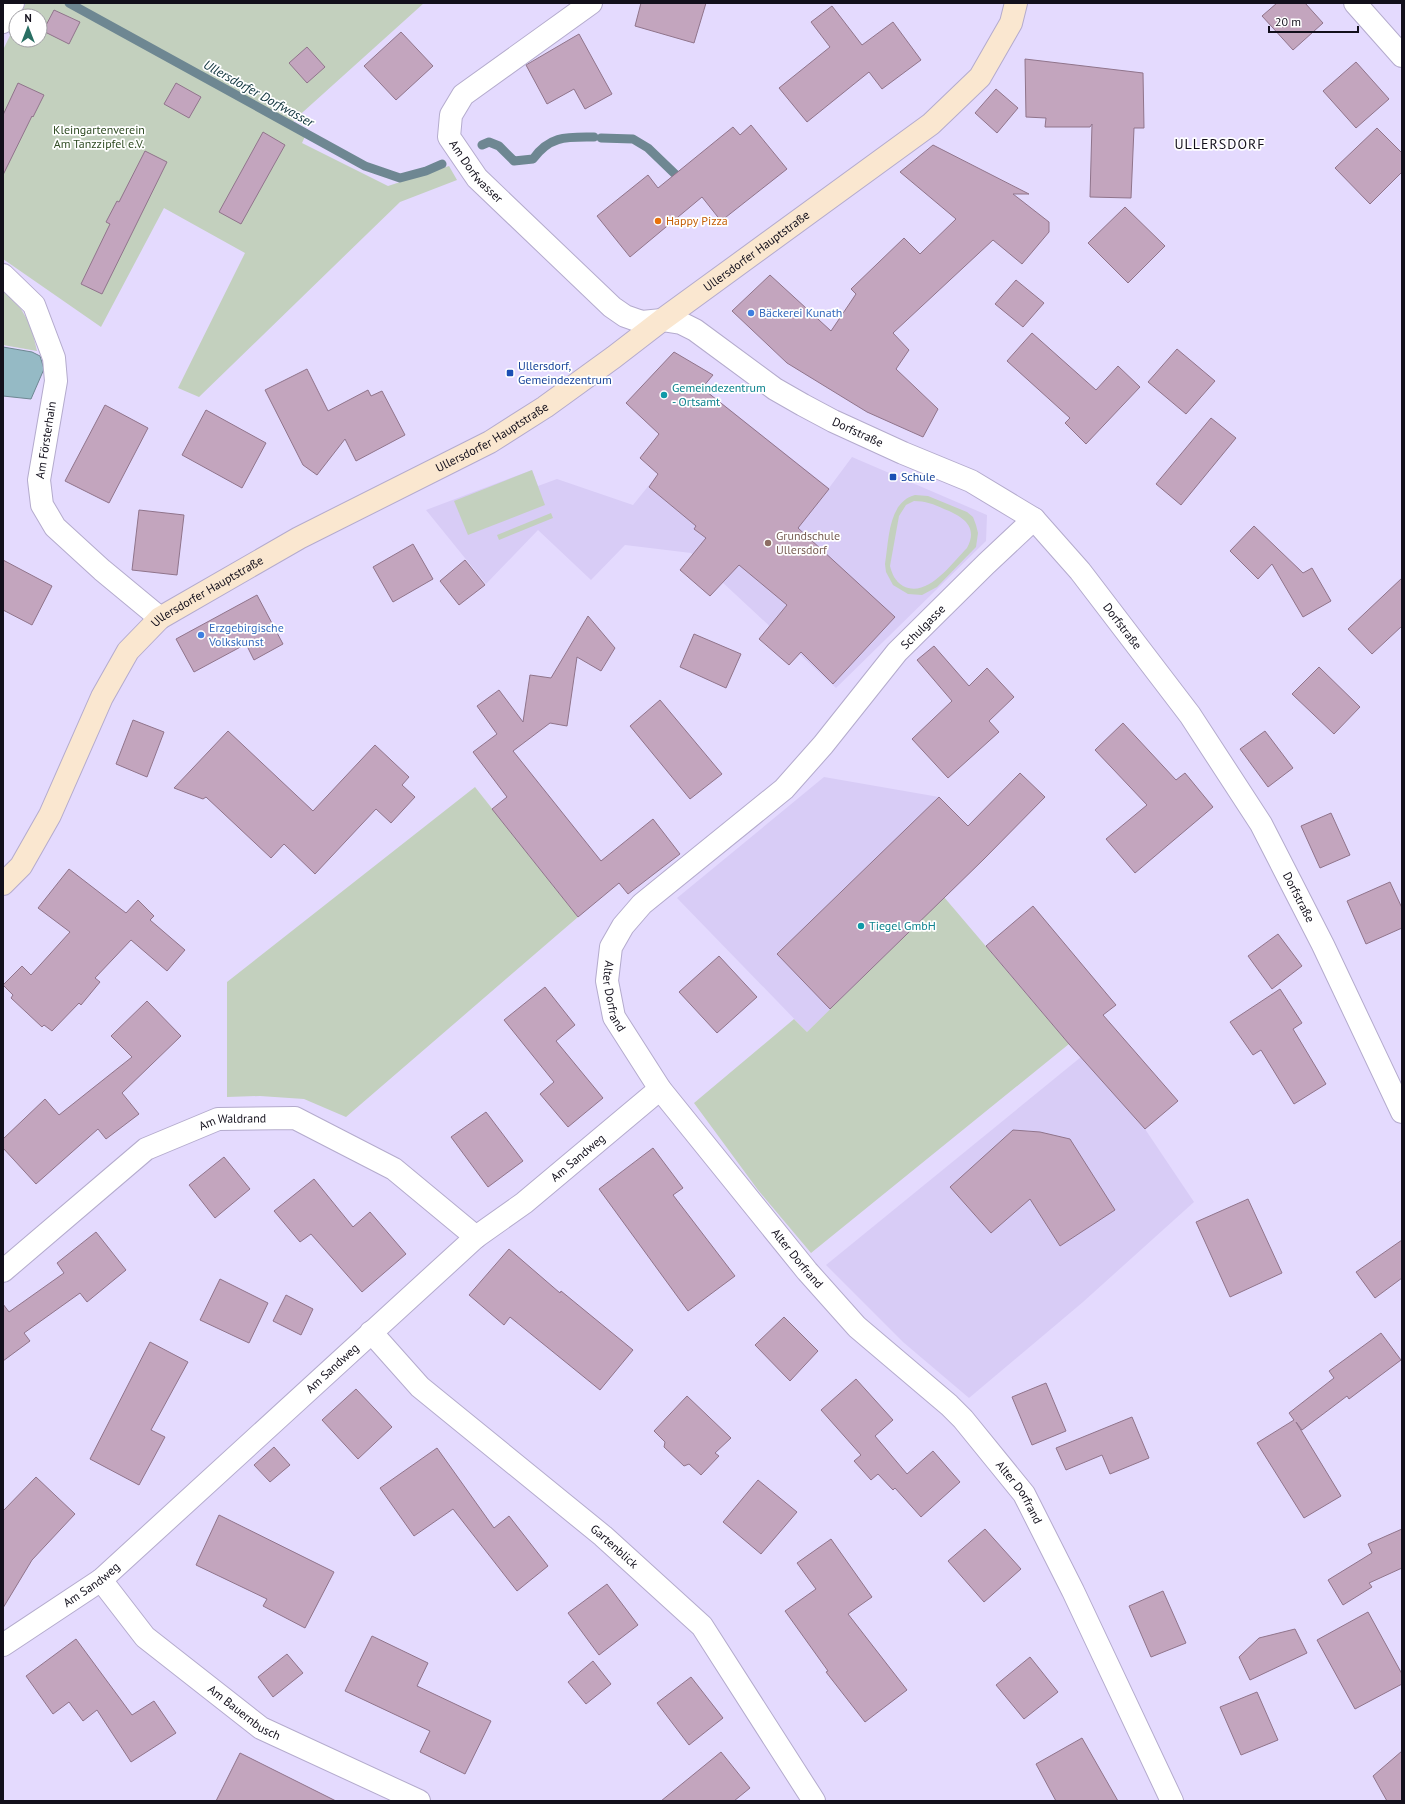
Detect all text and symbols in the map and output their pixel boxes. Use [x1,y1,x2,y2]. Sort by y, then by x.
north arrow [8,8,48,48]
scale bar [1269,8,1358,34]
text: N [24,11,32,25]
text: 20 m [1275,14,1301,29]
water label: Ullersdorfer Dorfwasser [201,56,318,131]
park label: Kleingartenverein Am Tanzzipfel e.V. [53,122,145,151]
district label: ULLERSDORF [1174,135,1266,153]
street label: Am Dorfwasser [446,137,506,206]
street label: Ullersdorfer Hauptstraße [700,207,812,294]
place label: Happy Pizza [666,213,728,228]
marker: Happy Pizza [653,216,663,226]
place label: Bäckerei Kunath [759,305,842,320]
marker: Bäckerei Kunath [746,308,756,318]
place label: Ullersdorf, Gemeindezentrum [518,358,612,387]
marker: Ullersdorf, Gemeindezentrum [505,368,515,378]
place label: Gemeindezentrum - Ortsamt [672,380,766,409]
marker: Gemeindezentrum - Ortsamt [659,390,669,400]
street label: Ullersdorfer Hauptstraße [433,399,551,475]
street label: Am Försterhain [32,400,59,480]
street label: Dorfstraße [830,414,886,450]
place label: Schule [901,469,935,484]
marker: Schule [888,472,898,482]
place label: Grundschule Ullersdorf [776,528,840,557]
marker: Grundschule Ullersdorf [763,538,773,548]
street label: Ullersdorfer Hauptstraße [147,552,266,630]
street label: Dorfstraße [1100,600,1145,652]
street label: Schulgasse [897,601,948,652]
place label: Erzgebirgische Volkskunst [208,620,284,649]
marker: Erzgebirgische Volkskunst [196,630,206,640]
street label: Dorfstraße [1280,869,1318,925]
place label: Tiegel GmbH [869,918,936,933]
marker: Tiegel GmbH [856,921,866,931]
street label: Alter Dorfrand [600,960,629,1034]
street label: Am Waldrand [196,1110,266,1133]
street label: Am Sandweg [547,1130,608,1185]
street label: Alter Dorfrand [769,1225,827,1291]
street label: Am Sandweg [302,1340,362,1396]
street label: Alter Dorfrand [993,1457,1046,1526]
street label: Gartenblick [588,1521,642,1571]
street label: Am Sandweg [60,1559,122,1610]
street label: Am Bauernbusch [205,1681,283,1743]

